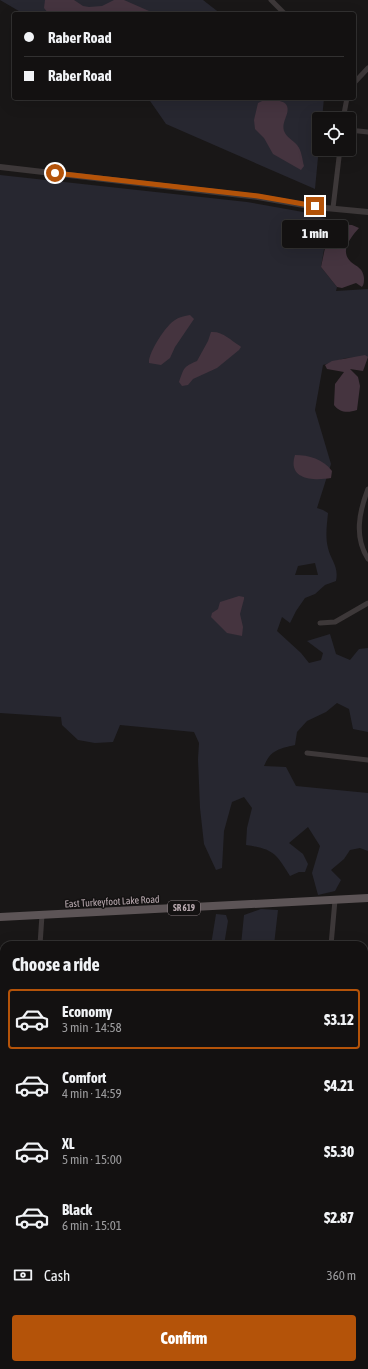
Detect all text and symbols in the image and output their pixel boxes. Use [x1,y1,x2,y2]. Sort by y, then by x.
text: Raber Road [48,29,112,46]
text: Raber Road [48,67,112,84]
map controls [312,112,356,156]
button: locate [312,112,356,156]
route start [46,164,64,182]
route end [306,197,324,215]
callout: 1 min [282,220,348,248]
text: 1 min [302,226,328,241]
street label: East Turkeyfoot Lake Road [64,894,160,909]
road number: SR 619 [168,901,200,915]
text: Choose a ride [12,954,100,975]
icon: car [14,1001,50,1037]
text: Economy [62,1003,112,1020]
text: $3.12 [324,1011,354,1028]
text: 3 min · 14:58 [62,1020,122,1035]
icon: car [14,1067,50,1103]
text: Comfort [62,1069,106,1086]
text: $4.21 [324,1077,354,1094]
text: 4 min · 14:59 [62,1086,122,1101]
icon: car [14,1133,50,1169]
text: XL [62,1135,75,1152]
text: $5.30 [324,1143,354,1160]
text: 5 min · 15:00 [62,1152,122,1167]
icon: car [14,1199,50,1235]
text: Black [62,1201,92,1218]
text: $2.87 [324,1209,354,1226]
text: 6 min · 15:01 [62,1218,122,1233]
icon: cash [12,1264,34,1286]
text: Cash [44,1267,70,1284]
text: 360 m [327,1268,356,1283]
button: Confirm [12,1315,356,1361]

